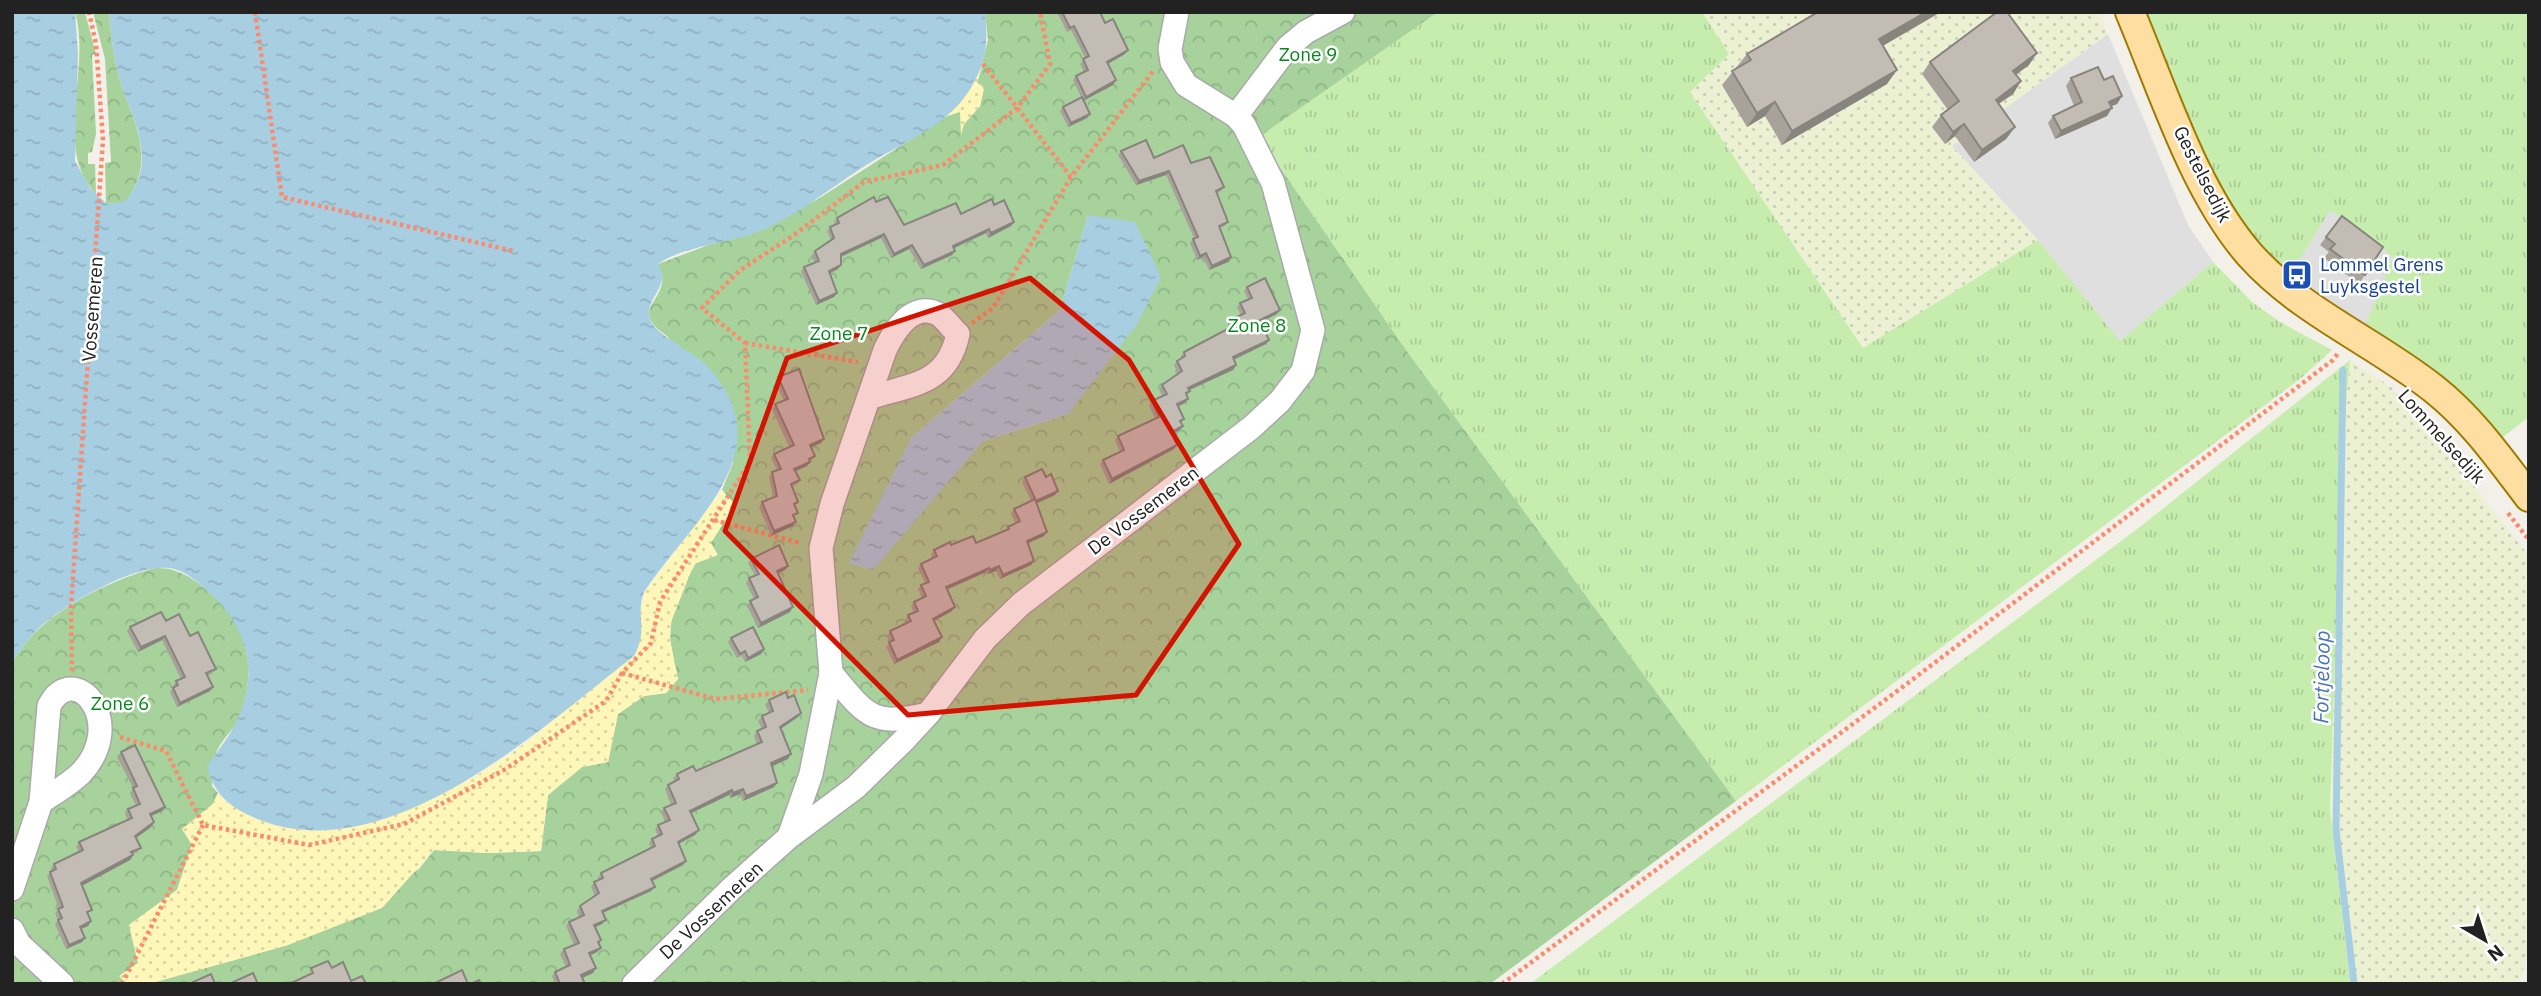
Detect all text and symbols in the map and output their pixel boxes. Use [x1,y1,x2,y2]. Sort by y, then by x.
park label: Zone 9 [1279,42,1337,66]
street label: Gestelsedijk [2168,122,2238,226]
place label: Lommel Grens Luyksgestel [2320,252,2444,298]
street label: Vossemeren [76,255,108,363]
bus stop icon: Lommel Grens Luyksgestel [2280,258,2314,292]
park label: Zone 8 [1228,313,1286,337]
park label: Zone 7 [810,321,868,345]
street label: Lommelsedijk [2393,384,2491,488]
street label: De Vossemeren [1083,460,1203,560]
water label: Fortjeloop [2306,630,2336,724]
park label: Zone 6 [91,691,149,715]
street label: De Vossemeren [654,856,768,964]
north arrow [2450,905,2520,975]
text: N [2483,940,2509,967]

